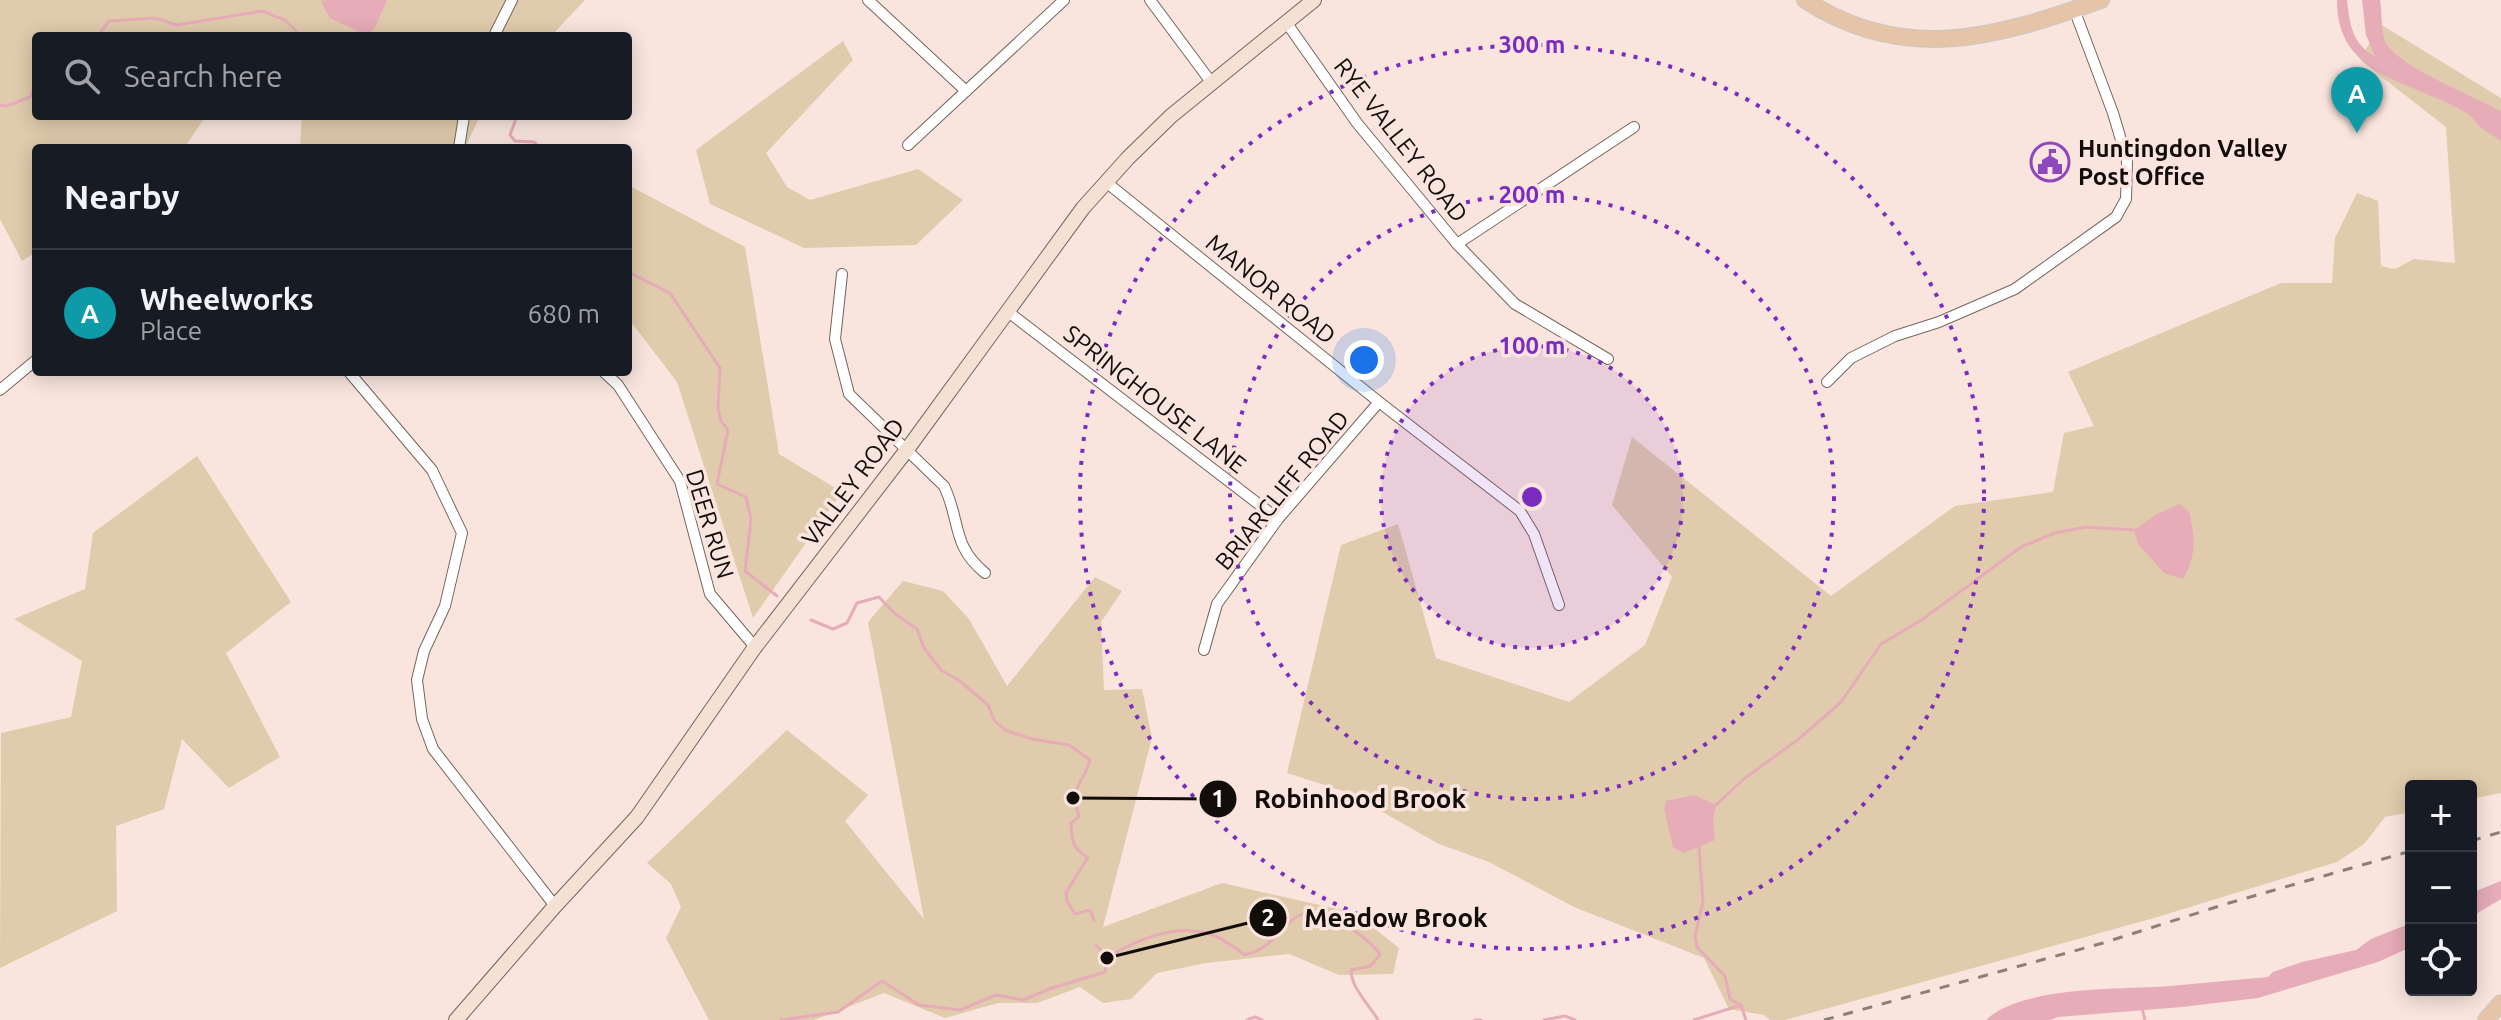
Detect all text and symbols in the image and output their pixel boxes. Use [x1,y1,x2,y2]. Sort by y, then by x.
text: 300 m [1499,31,1565,58]
search box [32,32,632,120]
street label: RYE VALLEY ROAD [1329,53,1473,227]
icon: search [60,54,104,98]
text: Search here [124,59,283,93]
pin: A [2331,67,2383,133]
place label: Huntingdon Valley Post Office [2078,135,2288,190]
public building icon: Huntingdon Valley Post Office [2029,141,2071,183]
text: Nearby [64,177,179,215]
text: 200 m [1499,181,1565,208]
street label: MANOR ROAD [1201,229,1341,349]
text: Wheelworks [140,282,314,316]
text: A [81,299,99,328]
text: 680 m [528,299,600,328]
text: Place [140,316,202,345]
street label: SPRINGHOUSE LANE [1059,320,1251,478]
text: 100 m [1499,332,1565,359]
your location [1344,340,1384,380]
street label: BRIARCLIFF ROAD [1210,405,1354,575]
street label: VALLEY ROAD [796,413,910,551]
street label: DEER RUN [681,466,739,582]
centre of rings [1518,483,1546,511]
callout: Robinhood Brook [1198,774,1482,824]
map controls [2405,780,2477,996]
button: + [2405,780,2477,852]
text: Robinhood Brook [1254,784,1466,813]
text: 1 [1211,785,1225,812]
button: − [2405,852,2477,924]
callout: Meadow Brook [1248,893,1503,943]
text: Meadow Brook [1304,903,1488,932]
text: 2 [1261,904,1275,931]
button: locate [2405,924,2477,996]

